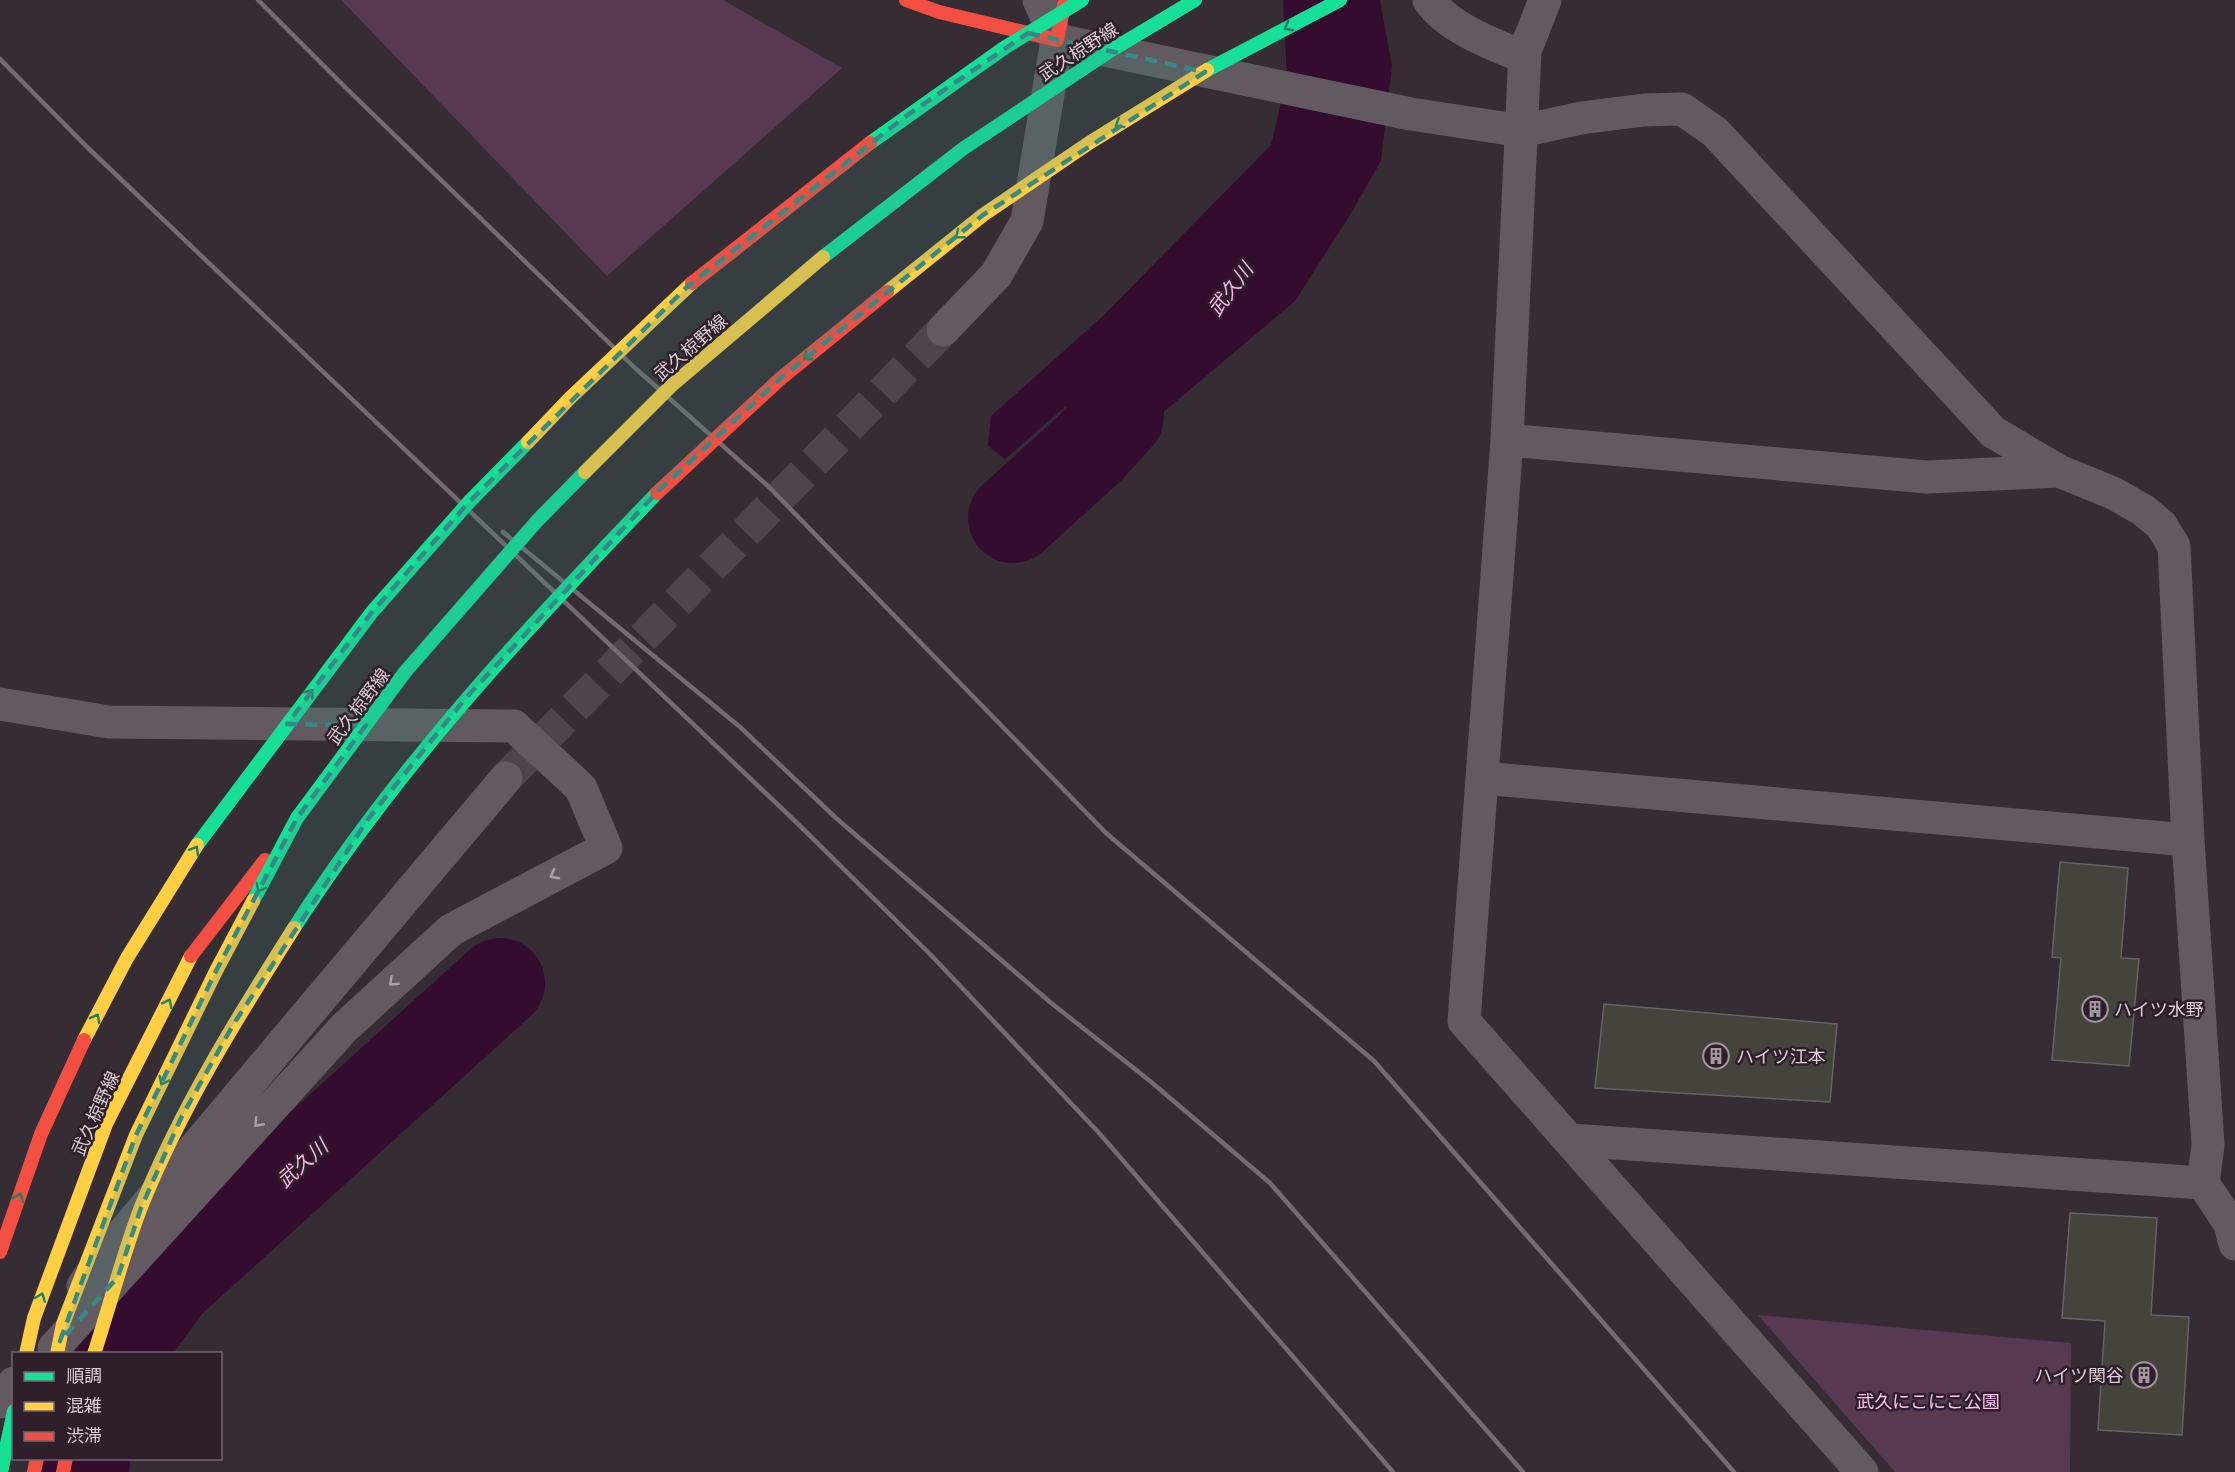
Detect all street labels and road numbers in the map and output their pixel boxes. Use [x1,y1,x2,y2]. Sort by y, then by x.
street label: 武久椋野線 [1034,16,1122,86]
street label: 武久椋野線 [648,308,732,386]
street label: 武久椋野線 [321,663,395,749]
street label: 武久椋野線 [66,1067,124,1159]

